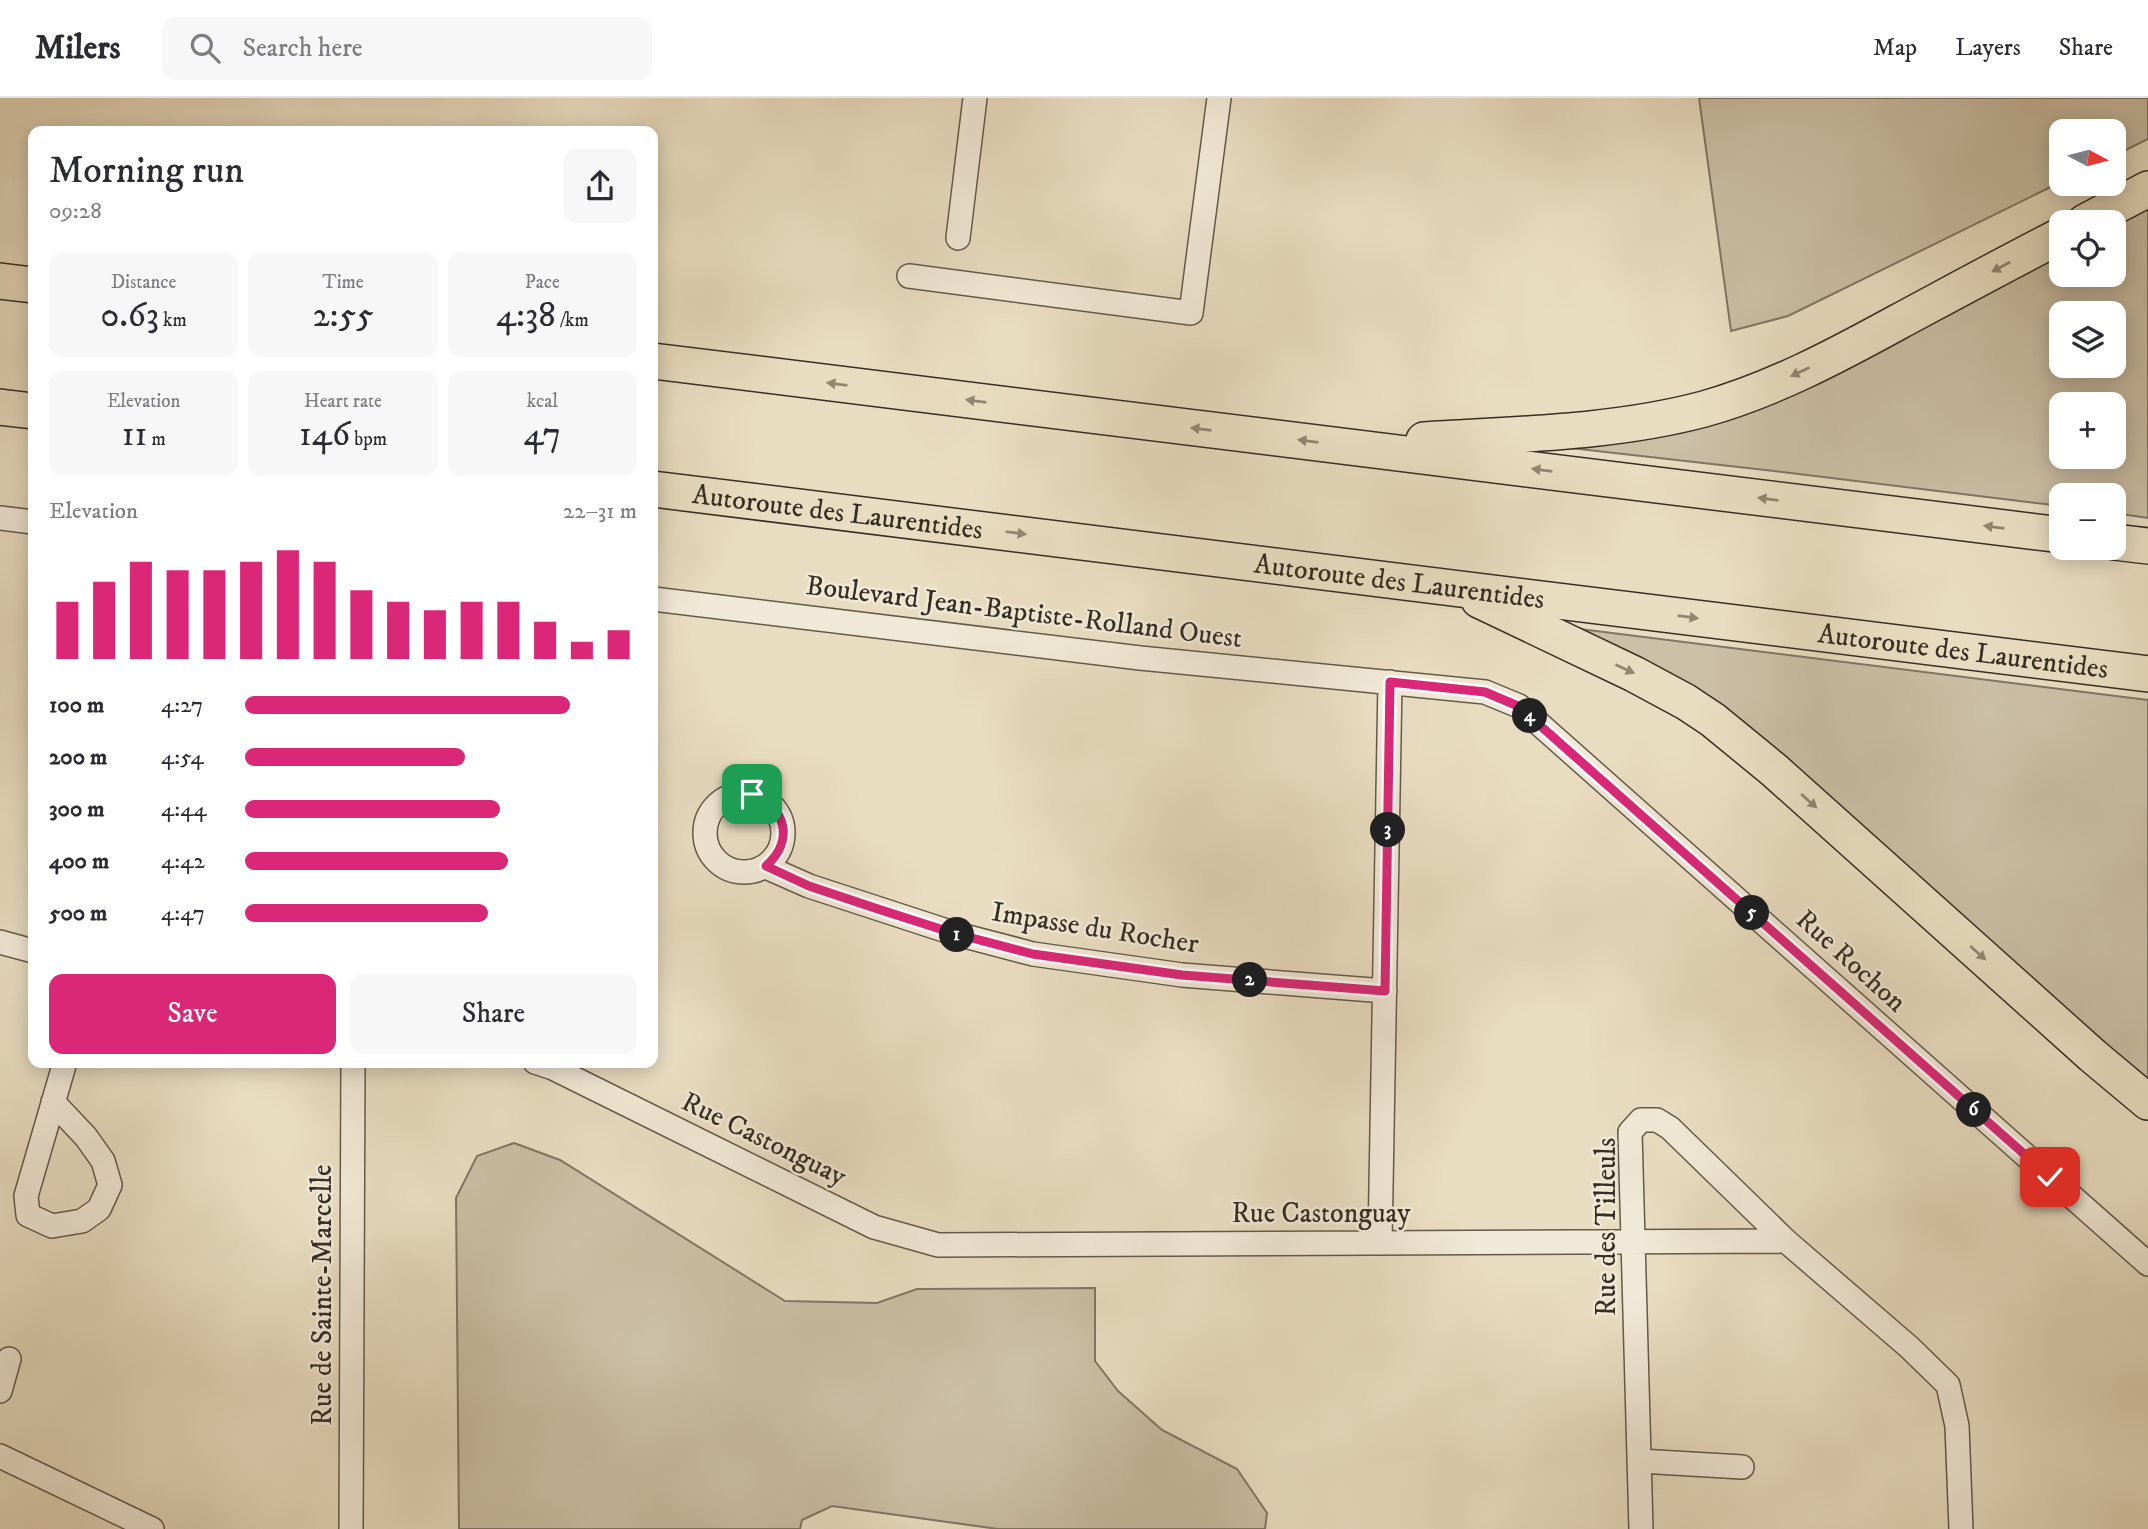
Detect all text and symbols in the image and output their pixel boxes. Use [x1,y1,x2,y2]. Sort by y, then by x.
search box [162,17,652,80]
text: Milers [35,28,120,69]
icon: search [186,29,224,67]
text: Search here [242,32,363,65]
text: Map [1873,33,1917,63]
text: Layers [1955,33,2021,63]
text: Share [2059,33,2113,63]
north arrow [2049,119,2126,196]
map controls [2049,119,2126,560]
text: Morning run [49,147,244,195]
button: share [563,149,637,223]
text: 09:28 [49,197,102,226]
button: locate [2049,210,2126,287]
one-way arrow [1991,261,2011,272]
text: Distance [111,271,176,294]
text: Time [322,271,364,294]
text: Pace [525,271,560,294]
text: 0.63 [101,294,159,338]
text: 2:55 [312,294,374,338]
text: 4:38 [496,294,556,338]
button: layers [2049,301,2126,378]
text: km [159,309,187,332]
text: /km [556,309,589,332]
one-way arrow [1789,367,1810,378]
one-way arrow [826,379,848,390]
text: Elevation [107,390,180,413]
text: Heart rate [304,390,382,413]
text: kcal [527,390,558,413]
button: + [2049,392,2126,469]
one-way arrow [964,396,986,407]
text: 11 [122,413,147,457]
text: 146 [299,413,350,457]
text: 47 [524,413,561,457]
one-way arrow [1190,423,1212,434]
text: m [147,428,166,451]
text: bpm [350,428,387,451]
one-way arrow [1297,436,1319,447]
one-way arrow [1531,465,1553,476]
street label: Autoroute des Laurentides [690,477,985,547]
button: − [2049,483,2126,560]
one-way arrow [1757,493,1779,504]
text: Elevation [49,497,138,526]
text: 22–31 m [563,497,637,526]
one-way arrow [1983,521,2005,532]
one-way arrow [1006,528,1028,539]
street label: Autoroute des Laurentides [1252,546,1546,617]
street label: Boulevard Jean-Baptiste-Rolland Ouest [804,568,1244,656]
one-way arrow [1677,612,1699,623]
street label: Autoroute des Laurentides [1816,616,2110,686]
one-way arrow [1615,663,1635,675]
text: 100 m [49,691,104,720]
text: 4:27 [161,691,203,720]
pin: 4 [1512,698,1548,734]
text: 4 [1524,704,1535,727]
text: 200 m [49,743,107,772]
text: 4:54 [161,743,204,772]
pin [722,764,782,824]
icon: arrive [733,775,771,813]
one-way arrow [1800,793,1818,809]
text: 300 m [49,795,105,824]
text: 4:44 [161,795,207,824]
pin: 3 [1370,812,1406,848]
text: 3 [1384,818,1391,841]
text: 400 m [49,847,109,876]
text: 4:42 [161,847,205,876]
street label: Impasse du Rocher [989,894,1202,962]
pin: 5 [1734,896,1770,930]
text: 500 m [49,899,107,928]
text: 4:47 [161,899,205,928]
text: 5 [1747,901,1756,924]
street label: Rue Rochon [1788,902,1914,1020]
pin: 1 [940,918,974,952]
text: 1 [953,923,960,946]
one-way arrow [1969,944,1986,960]
pin: 2 [1232,962,1268,998]
text: 2 [1245,968,1254,991]
button: Save [49,974,336,1054]
button: Share [350,974,637,1054]
street label: Rue Castonguay [676,1084,853,1194]
pin: 6 [1956,1093,1992,1128]
text: 6 [1969,1098,1978,1121]
street label: Rue des Tilleuls [1589,1138,1624,1316]
pin [2020,1147,2080,1207]
icon: check [2031,1158,2069,1196]
street label: Rue de Sainte-Marcelle [305,1164,340,1426]
street label: Rue Castonguay [1231,1196,1411,1231]

